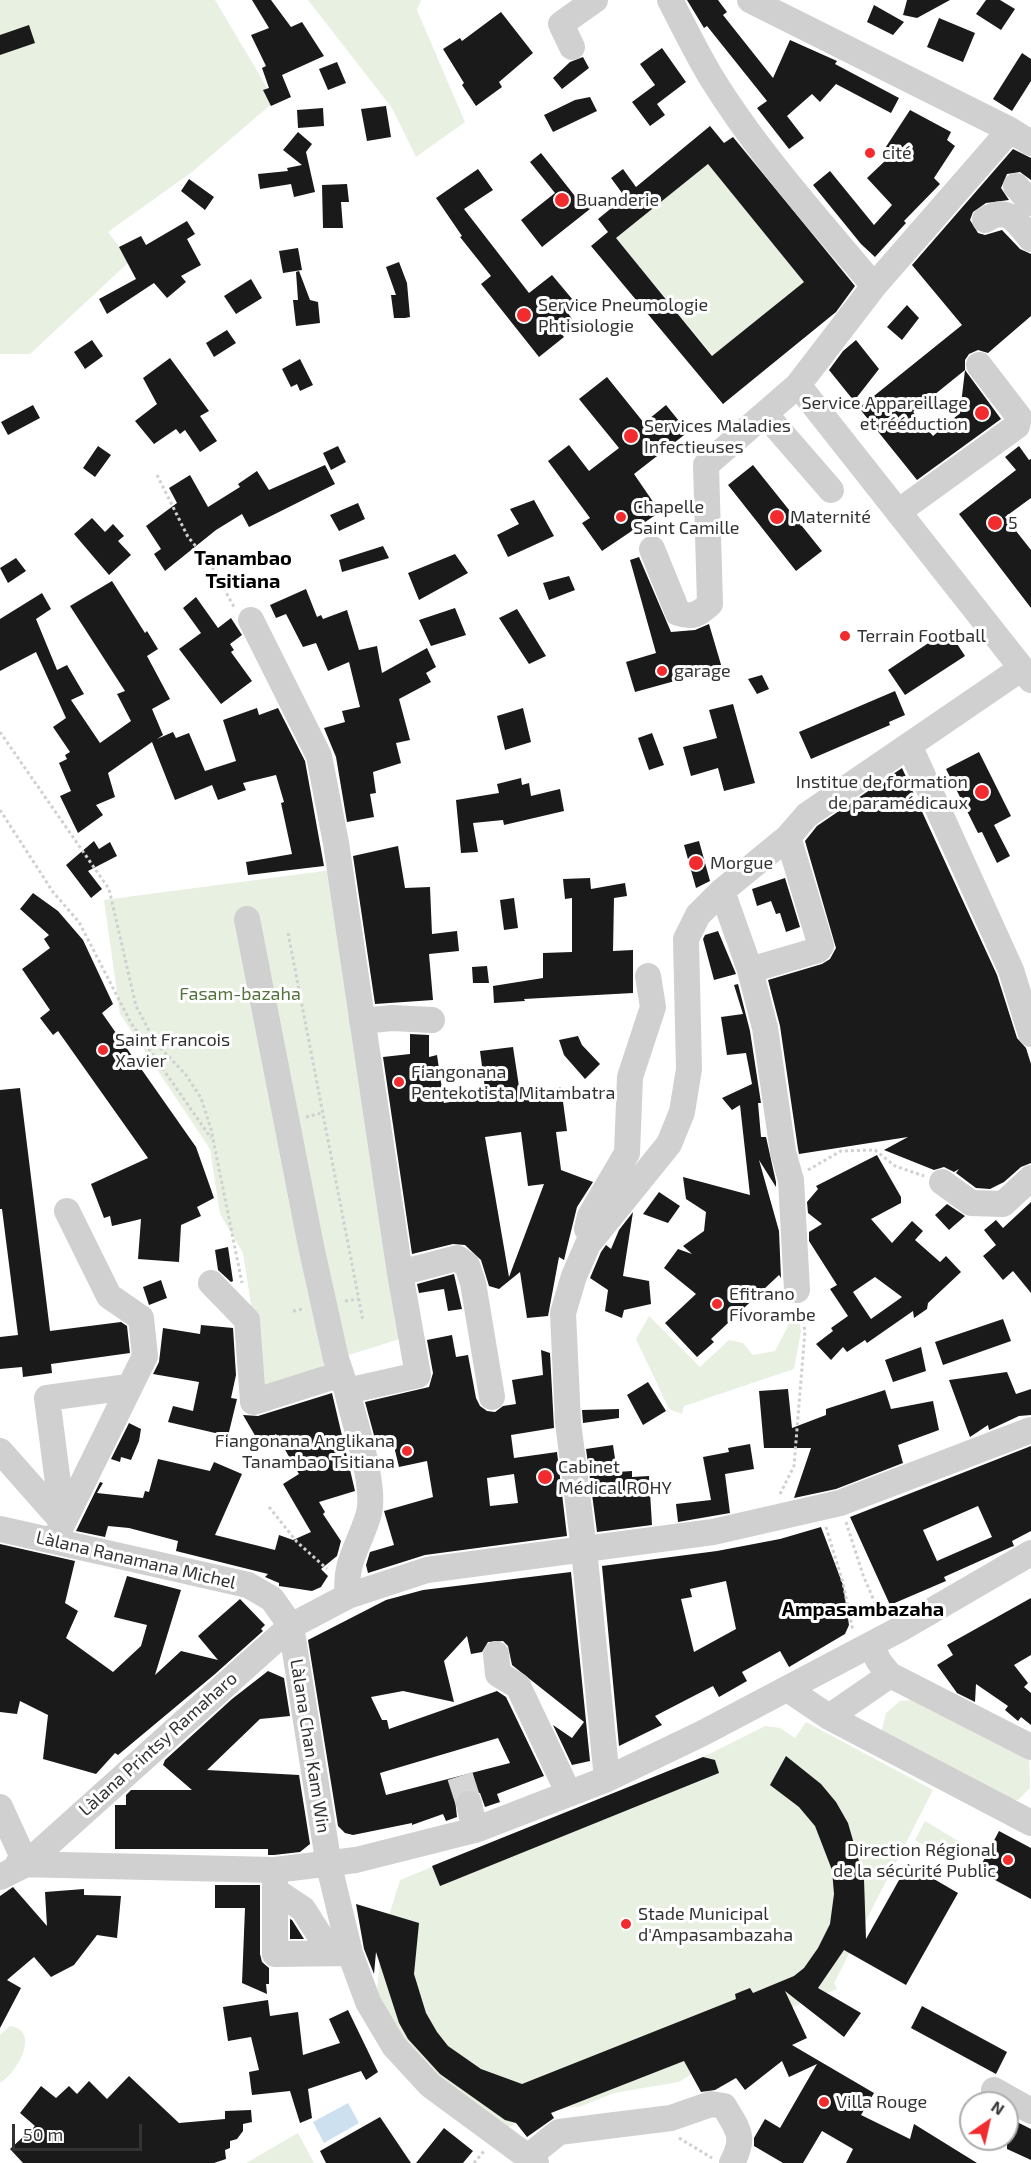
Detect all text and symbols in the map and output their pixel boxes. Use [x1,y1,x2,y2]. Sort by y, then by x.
place label: cité [882,142,912,164]
marker: cité [863,146,877,160]
place label: Buanderie [576,189,659,211]
marker: Buanderie [553,191,571,209]
place label: Service Pneumologie Phtisiologie [538,294,708,336]
marker: Service Pneumologie Phtisiologie [515,306,533,324]
place label: Service Appareillage et rééduction [801,392,968,434]
marker: Service Appareillage et rééduction [973,404,991,422]
place label: Services Maladies Infectieuses [644,415,791,458]
marker: Services Maladies Infectieuses [622,427,640,445]
place label: Chapelle Saint Camille [633,496,740,538]
place label: Maternité [790,506,871,528]
marker: Maternité [768,508,786,526]
marker: Chapelle Saint Camille [614,510,628,524]
place label: 5 [1008,512,1018,534]
marker: 5 [986,514,1004,532]
district label: Tanambao Tsitiana [194,546,292,593]
place label: Terrain Football [857,625,986,647]
marker: Terrain Football [838,629,852,643]
place label: garage [674,660,731,682]
marker: garage [655,664,669,678]
place label: Institue de formation de paramédicaux [796,771,968,814]
marker: Institue de formation de paramédicaux [973,783,991,801]
place label: Morgue [710,852,773,874]
marker: Morgue [687,854,705,872]
park label: Fasam-bazaha [179,983,301,1005]
place label: Saint Francois Xavier [115,1029,230,1072]
marker: Saint Francois Xavier [96,1043,110,1057]
place label: Fiangonana Pentekotista Mitambatra [411,1061,615,1104]
marker: Fiangonana Pentekotista Mitambatra [392,1075,406,1089]
place label: Efitrano Fivorambe [729,1283,816,1326]
marker: Efitrano Fivorambe [710,1297,724,1311]
place label: Fiangonana Anglikana Tanambao Tsitiana [215,1430,395,1472]
marker: Fiangonana Anglikana Tanambao Tsitiana [400,1444,414,1458]
place label: Cabinet Médical ROHY [558,1456,672,1498]
marker: Cabinet Médical ROHY [536,1468,554,1486]
street label: Làlana Ranamana Michel [34,1526,238,1594]
district label: Ampasambazaha [782,1597,944,1621]
street label: Làlana Chan Kam Win [286,1657,334,1835]
street label: Làlana Printsy Ramaharo [75,1667,241,1821]
place label: Direction Régional de la sécurité Public [833,1839,996,1882]
marker: Direction Régional de la sécurité Public [1001,1853,1015,1867]
place label: Stade Municipal d'Ampasambazaha [638,1903,793,1946]
marker: Stade Municipal d'Ampasambazaha [619,1917,633,1931]
place label: Villa Rouge [836,2091,927,2113]
north arrow [959,2091,1019,2151]
marker: Villa Rouge [817,2095,831,2109]
text: N [988,2096,1008,2118]
scale bar [15,2112,146,2150]
text: 50 m [23,2123,63,2145]

